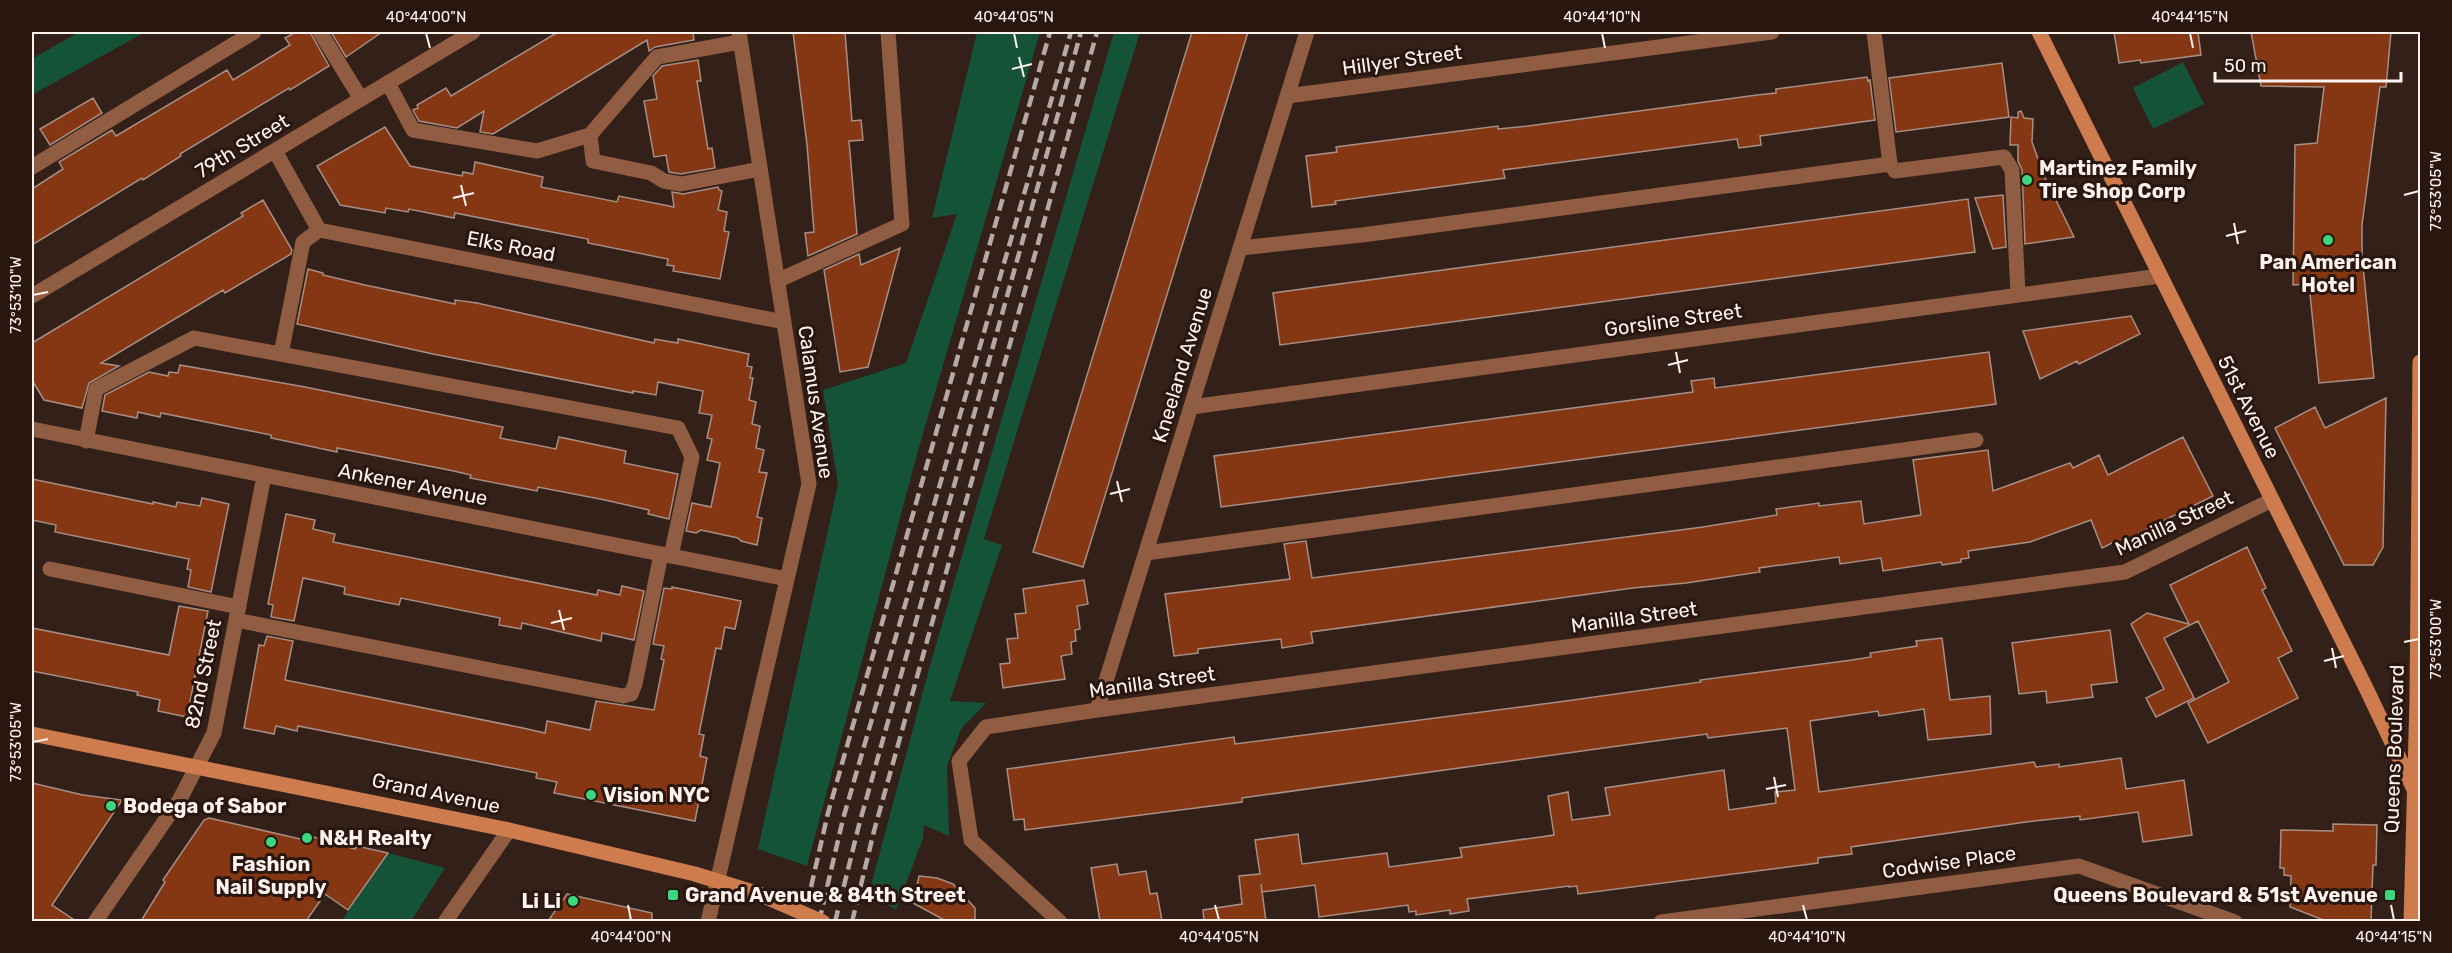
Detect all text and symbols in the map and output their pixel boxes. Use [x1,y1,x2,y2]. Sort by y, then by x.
text: 40°44'00"N [386,8,466,26]
text: 40°44'05"N [974,8,1054,26]
text: 40°44'10"N [1563,8,1641,26]
text: 40°44'15"N [2152,8,2228,26]
street label: Hillyer Street [1341,40,1464,80]
scale bar [2215,45,2401,83]
text: 50 m [2224,55,2267,77]
street label: 79th Street [191,109,293,183]
text: 73°53'05"W [2427,151,2445,231]
place label: Martinez Family Tire Shop Corp [2039,156,2197,203]
marker: Martinez Family Tire Shop Corp [2020,173,2034,187]
street label: Elks Road [465,226,557,266]
marker: Pan American Hotel [2321,233,2335,247]
place label: Pan American Hotel [2259,250,2397,297]
text: 73°53'10"W [7,256,25,334]
street label: Kneeland Avenue [1147,285,1217,445]
street label: Gorsline Street [1603,298,1743,342]
street label: Calamus Avenue [793,324,839,480]
street label: 51st Avenue [2213,351,2285,463]
street label: Ankener Avenue [336,458,490,510]
street label: Manilla Street [2111,485,2237,561]
street label: Manilla Street [1569,596,1699,638]
text: 73°53'00"W [2427,599,2445,679]
street label: 82nd Street [180,617,226,731]
street label: Manilla Street [1087,661,1217,703]
street label: Queens Boulevard [2379,664,2409,834]
text: 73°53'05"W [7,702,25,782]
street label: Grand Avenue [370,768,502,818]
place label: Vision NYC [603,783,710,807]
marker: Vision NYC [584,788,598,802]
place label: Bodega of Sabor [123,794,286,818]
marker: Bodega of Sabor [104,799,118,813]
place label: N&H Realty [319,826,432,850]
marker: N&H Realty [300,831,314,845]
marker: Fashion Nail Supply [264,835,278,849]
street label: Codwise Place [1881,841,2017,883]
place label: Fashion Nail Supply [216,852,326,899]
place label: Grand Avenue & 84th Street [685,883,966,907]
place label: Queens Boulevard & 51st Avenue [2053,883,2378,907]
marker: Grand Avenue & 84th Street [666,888,680,902]
marker: Queens Boulevard & 51st Avenue [2383,888,2397,902]
place label: Li Li [521,889,561,913]
marker: Li Li [566,894,580,908]
text: 40°44'00"N [591,928,671,946]
text: 40°44'05"N [1179,928,1259,946]
text: 40°44'10"N [1768,928,1846,946]
text: 40°44'15"N [2356,928,2432,946]

